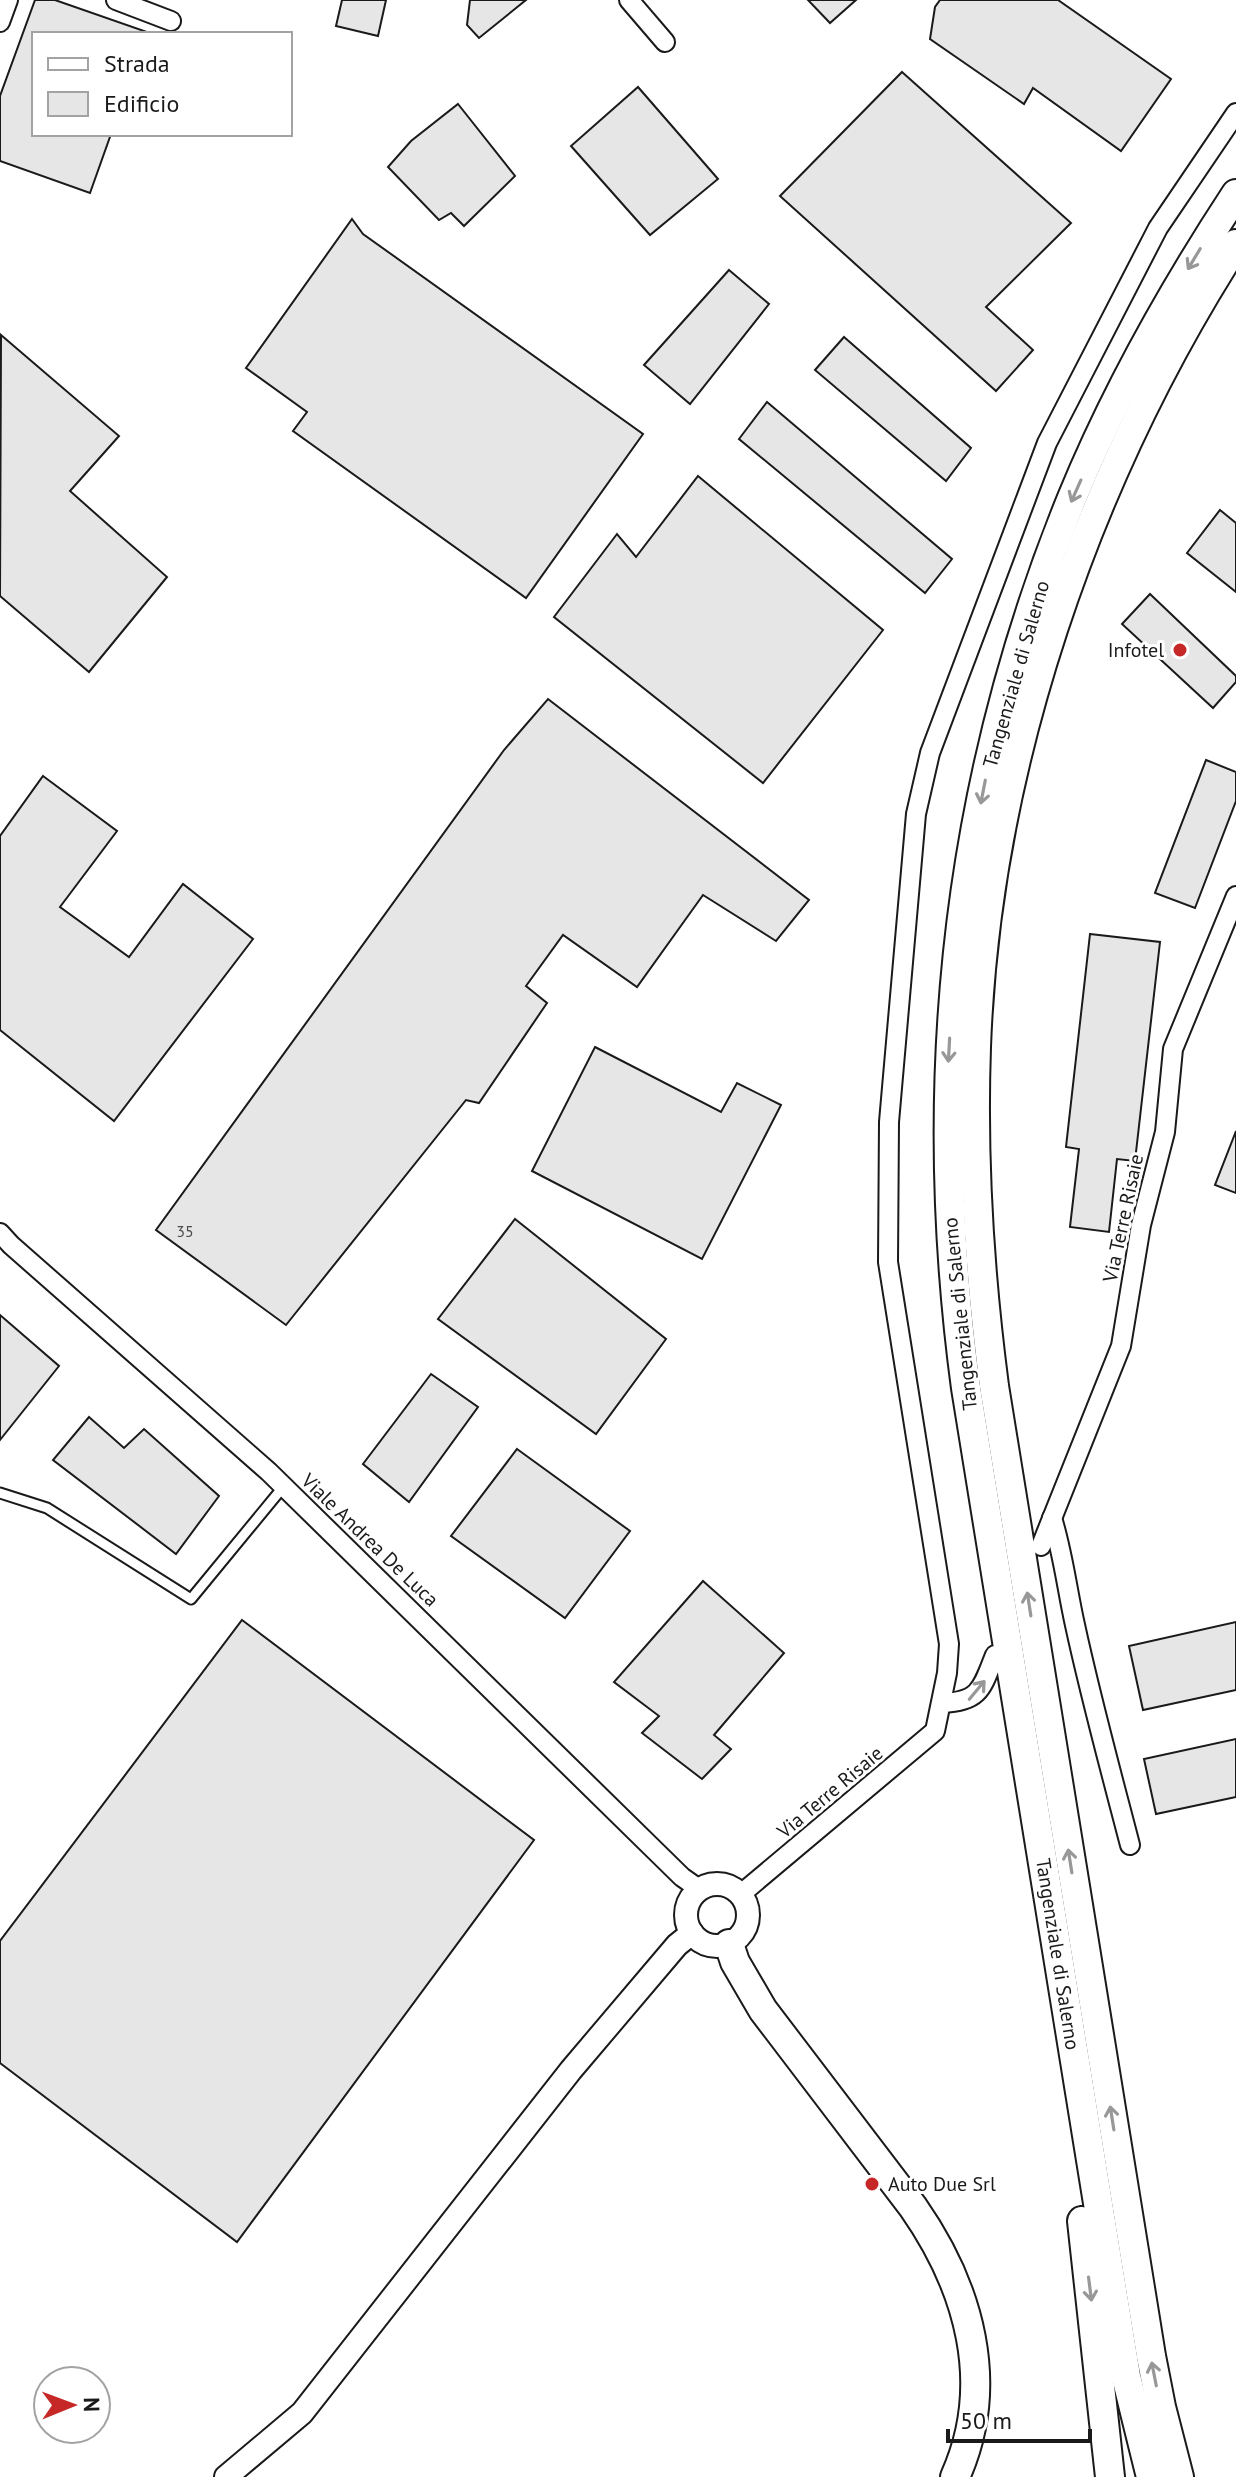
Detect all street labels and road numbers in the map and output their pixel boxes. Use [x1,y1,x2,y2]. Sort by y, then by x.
street label: Tangenziale di Salerno [977,577,1055,771]
street label: Via Terre Risaie [1097,1152,1149,1285]
street label: Tangenziale di Salerno [937,1216,983,1412]
street label: Viale Andrea De Luca [295,1467,444,1612]
street label: Via Terre Risaie [771,1740,888,1844]
street label: Tangenziale di Salerno [1030,1856,1086,2052]

